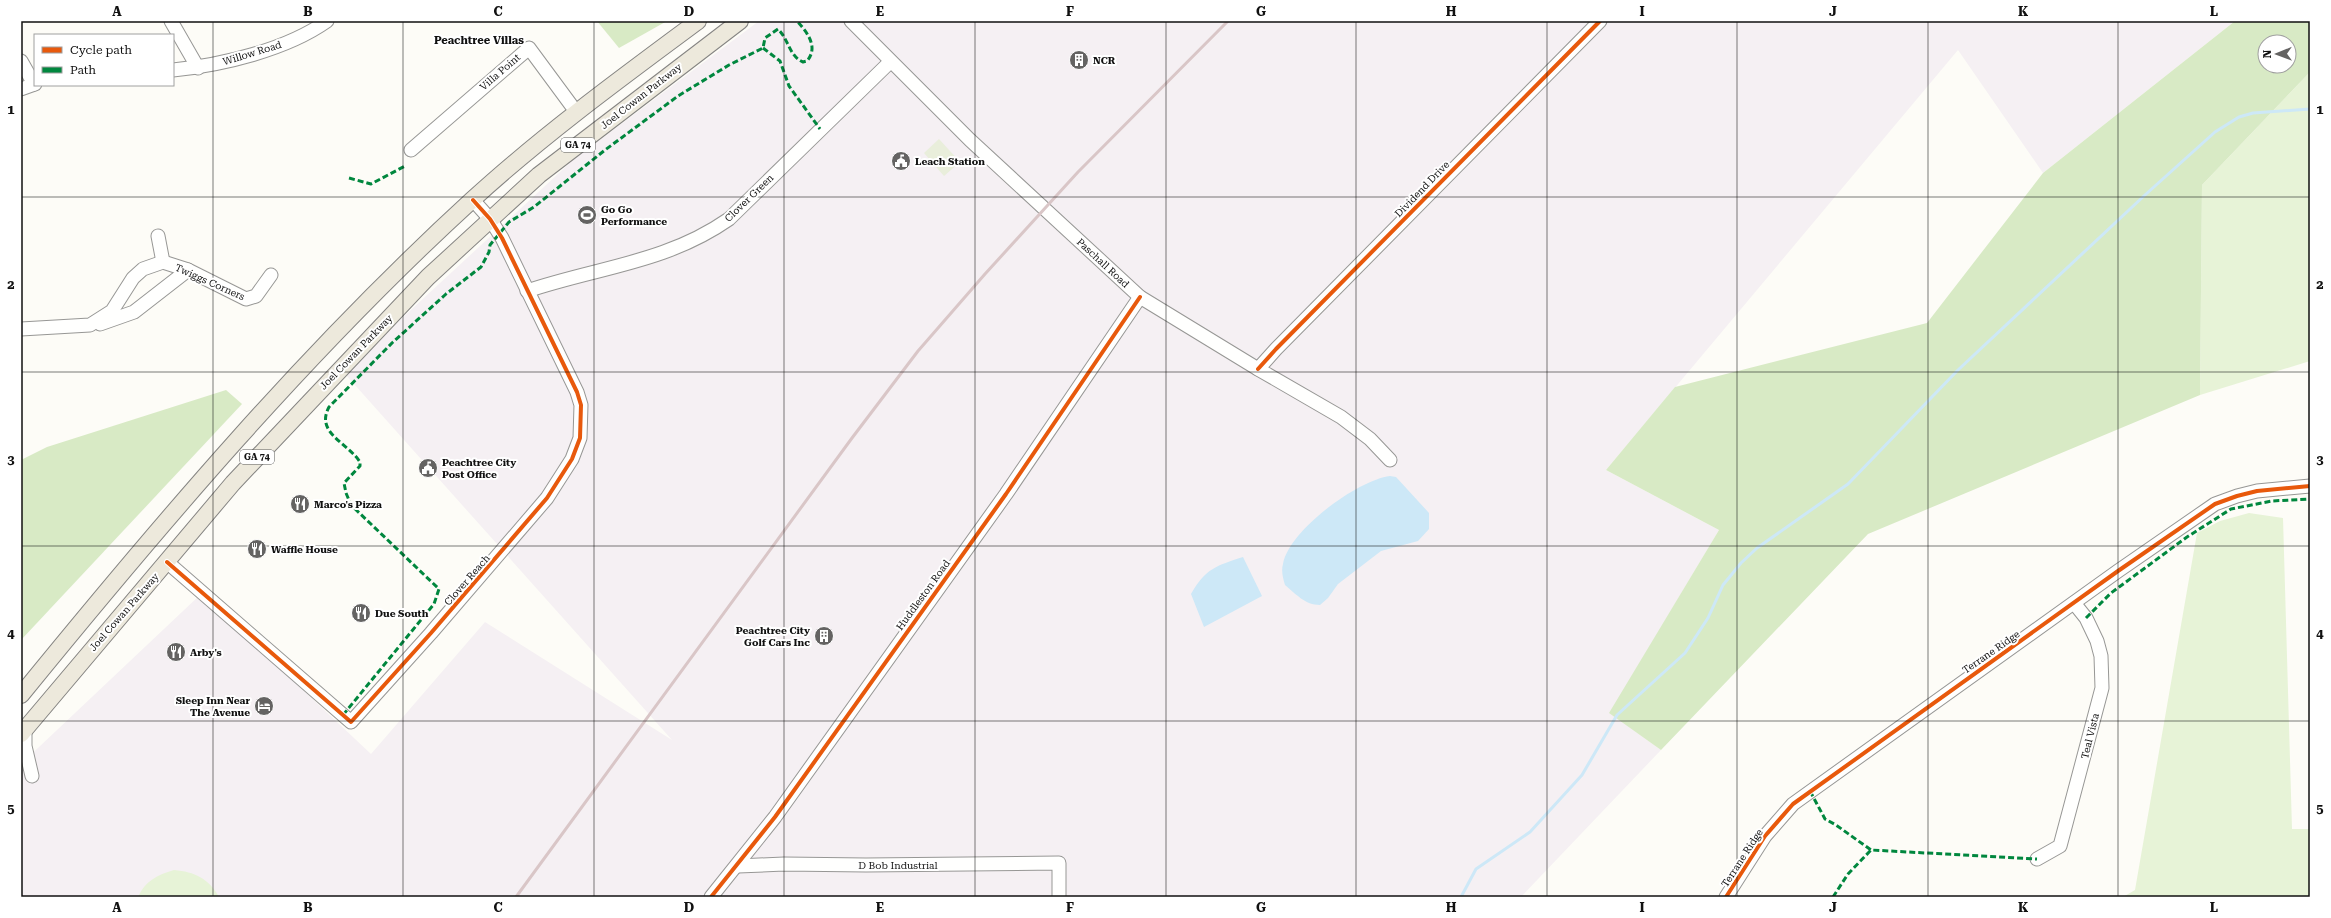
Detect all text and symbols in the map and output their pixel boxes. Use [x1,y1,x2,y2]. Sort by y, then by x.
text: A [112,4,122,19]
text: B [303,4,313,19]
text: C [493,4,503,19]
text: D [684,4,694,19]
text: E [876,4,884,19]
text: F [1066,4,1074,19]
text: G [1256,4,1266,19]
text: H [1446,4,1457,19]
text: I [1639,4,1645,19]
text: J [1829,4,1837,19]
text: K [2018,4,2029,19]
text: L [2210,4,2218,19]
legend [34,34,174,86]
district label: Peachtree Villas [434,34,524,47]
north arrow [2257,34,2297,74]
street label: Willow Road [221,39,283,67]
text: Cycle path [70,43,132,57]
building icon: NCR [1068,49,1090,71]
text: N [2261,49,2274,59]
street label: Villa Point [478,51,523,93]
place label: NCR [1093,55,1116,66]
street label: Joel Cowan Parkway [598,61,684,131]
text: Path [70,63,96,77]
text: 1 [7,102,15,117]
text: 1 [2316,102,2324,117]
road number: GA 74 [561,138,595,152]
public building icon: Leach Station [890,150,912,172]
place label: Leach Station [915,156,985,167]
street label: Dividend Drive [1393,158,1452,219]
street label: Clover Green [722,172,776,224]
sports icon: Go Go Performance [576,204,598,226]
place label: Go Go Performance [601,204,667,227]
street label: Paschall Road [1075,236,1132,290]
street label: Twiggs Corners [173,262,247,302]
text: 2 [7,277,15,292]
text: 2 [2316,277,2324,292]
street label: Joel Cowan Parkway [317,312,395,392]
road number: GA 74 [240,450,274,464]
text: 3 [7,452,15,467]
text: 3 [2316,452,2324,467]
public building icon: Peachtree City Post Office [417,457,439,479]
place label: Peachtree City Post Office [442,457,516,480]
restaurant icon: Marco's Pizza [289,493,311,515]
place label: Marco's Pizza [314,499,382,510]
restaurant icon: Waffle House [246,538,268,560]
place label: Waffle House [271,544,338,555]
street label: Clover Reach [442,552,492,608]
street label: Huddleston Road [894,557,952,632]
street label: Joel Cowan Parkway [87,571,161,653]
restaurant icon: Due South [350,602,372,624]
place label: Due South [375,608,429,619]
place label: Peachtree City Golf Cars Inc [736,625,810,648]
building icon: Peachtree City Golf Cars Inc [813,625,835,647]
text: 4 [7,626,15,641]
text: 4 [2316,626,2324,641]
street label: Terrane Ridge [1960,628,2022,676]
restaurant icon: Arby's [165,641,187,663]
place label: Arby's [190,647,222,658]
place label: Sleep Inn Near The Avenue [176,695,250,718]
hotel icon: Sleep Inn Near The Avenue [253,695,275,717]
street label: Teal Vista [2079,712,2101,760]
text: 5 [7,801,15,816]
text: 5 [2316,801,2324,816]
street label: Terrane Ridge [1719,826,1765,889]
street label: D Bob Industrial [858,860,938,871]
text: A [112,900,122,915]
text: B [303,900,313,915]
text: C [493,900,503,915]
text: D [684,900,694,915]
text: E [876,900,884,915]
text: F [1066,900,1074,915]
text: G [1256,900,1266,915]
text: H [1446,900,1457,915]
text: I [1639,900,1645,915]
text: J [1829,900,1837,915]
text: K [2018,900,2029,915]
text: L [2210,900,2218,915]

